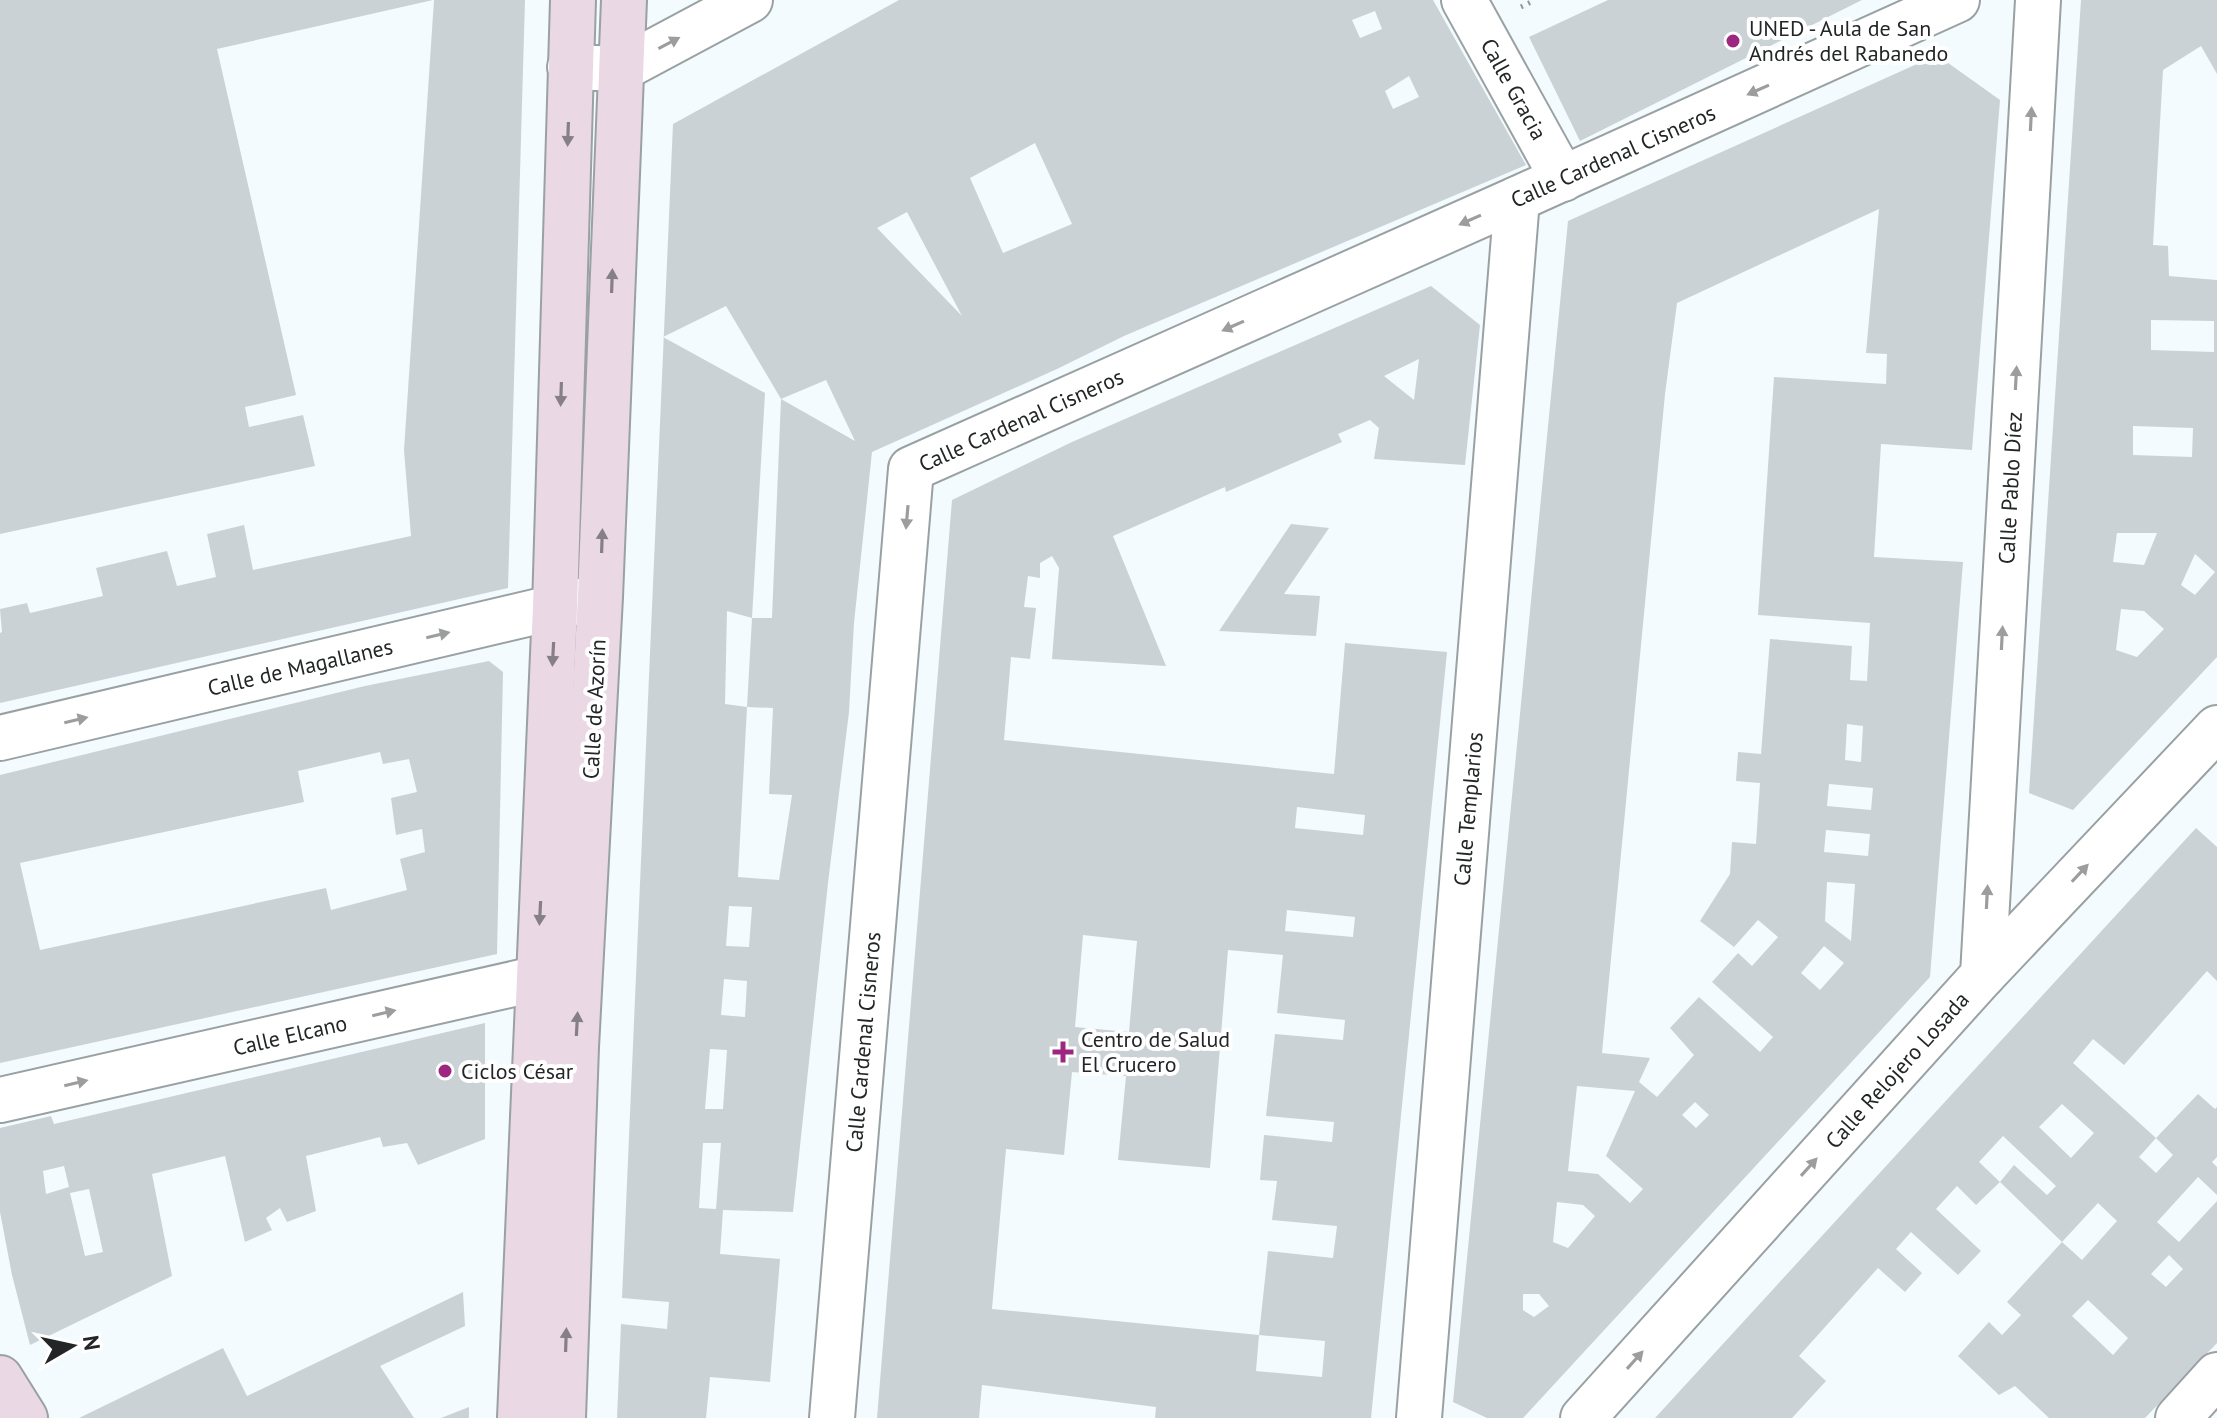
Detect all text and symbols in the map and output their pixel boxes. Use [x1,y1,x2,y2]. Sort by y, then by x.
place label: UNED - Aula de San Andrés del Rabanedo [1749,14,1948,67]
marker: UNED - Aula de San Andrés del Rabanedo [1724,32,1742,50]
street label: Calle Gracia [1475,33,1553,145]
one-way arrow [658,36,681,49]
one-way arrow [1746,83,1770,97]
street label: Calle Cardenal Cisneros [1506,98,1720,214]
one-way arrow [2025,106,2038,131]
one-way arrow [562,122,575,147]
one-way arrow [1458,214,1482,227]
one-way arrow [606,268,619,293]
one-way arrow [1221,319,1244,333]
street label: Calle Cardenal Cisneros [914,362,1128,478]
one-way arrow [2010,365,2023,390]
one-way arrow [555,382,568,407]
street label: Calle Pablo Díez [1992,411,2028,565]
one-way arrow [900,505,913,530]
one-way arrow [596,528,609,553]
one-way arrow [1995,625,2008,650]
one-way arrow [426,628,451,641]
street label: Calle de Magallanes [205,632,395,702]
street label: Calle de Azorín [576,638,612,780]
one-way arrow [546,642,559,667]
one-way arrow [64,713,89,726]
street label: Calle Templarios [1447,731,1489,887]
one-way arrow [2070,864,2088,883]
one-way arrow [1980,884,1993,909]
one-way arrow [534,901,547,926]
street label: Calle Cardenal Cisneros [839,931,887,1153]
street label: Calle Relojero Losada [1819,986,1975,1154]
one-way arrow [372,1006,397,1019]
street label: Calle Elcano [230,1008,350,1062]
one-way arrow [571,1011,584,1036]
place label: Centro de Salud El Crucero [1081,1025,1230,1078]
marker: Centro de Salud El Crucero [1052,1041,1074,1063]
place label: Ciclos César [461,1057,574,1085]
marker: Ciclos César [436,1062,454,1080]
one-way arrow [64,1076,89,1089]
one-way arrow [1800,1158,1818,1177]
north arrow [32,1306,112,1386]
one-way arrow [559,1327,572,1352]
text: N [77,1334,107,1352]
one-way arrow [1626,1351,1643,1371]

